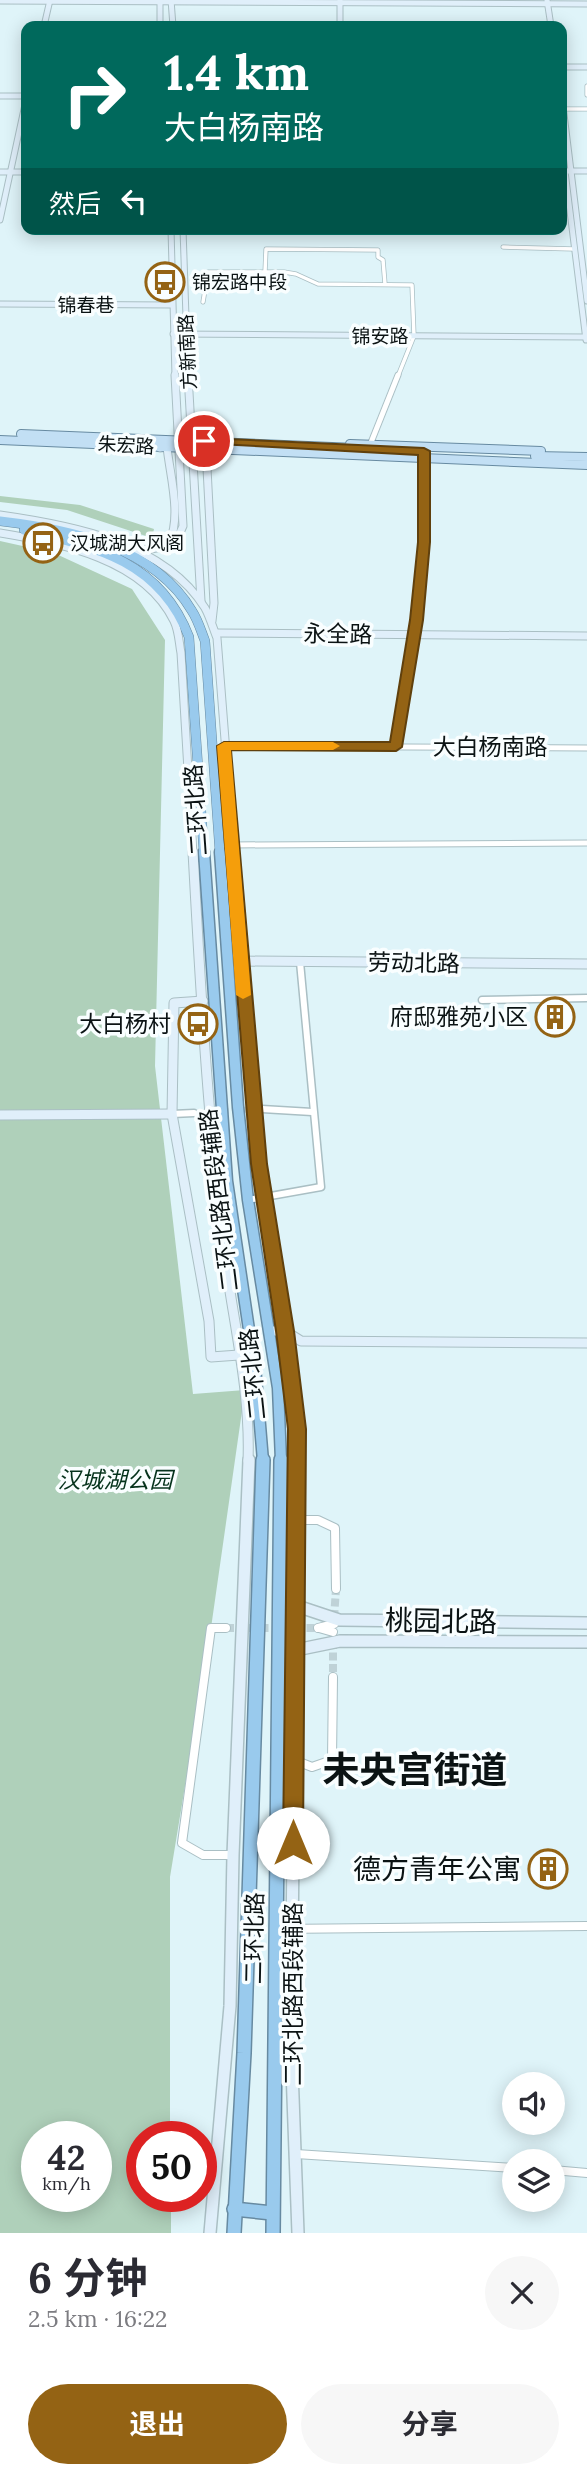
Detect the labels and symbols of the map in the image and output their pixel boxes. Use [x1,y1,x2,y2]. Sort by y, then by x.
bus stop icon: 锦宏路中段 [144,261,186,303]
place label: 锦宏路中段 [192,270,287,294]
street label: 锦春巷 [57,293,115,317]
street label: 方新南路 [173,313,201,391]
street label: 锦安路 [351,324,409,348]
pin [174,411,234,471]
street label: 朱宏路 [97,432,155,458]
bus stop icon: 汉城湖大风阁 [22,522,64,564]
place label: 汉城湖大风阁 [70,531,184,555]
street label: 永全路 [303,618,373,649]
street label: 大白杨南路 [433,732,548,761]
street label: 二环北路 [178,763,213,857]
street label: 劳动北路 [368,947,460,978]
building icon: 府邸雅苑小区 [534,996,576,1038]
place label: 府邸雅苑小区 [390,1002,528,1031]
bus stop icon: 大白杨村 [177,1003,219,1045]
place label: 大白杨村 [79,1009,171,1038]
street label: 二环北路西段辅路 [193,1107,244,1293]
street label: 二环北路 [233,1327,272,1421]
park label: 汉城湖公园 [58,1465,176,1494]
street label: 桃园北路 [385,1602,497,1640]
district label: 未央宫街道 [323,1746,508,1793]
position arrow [256,1806,330,1880]
building icon: 德方青年公寓 [527,1848,569,1890]
place label: 德方青年公寓 [353,1851,521,1887]
street label: 二环北路 [238,1892,269,1984]
street label: 二环北路西段辅路 [278,1902,307,2086]
speed limit sign: 50 [126,2121,217,2212]

